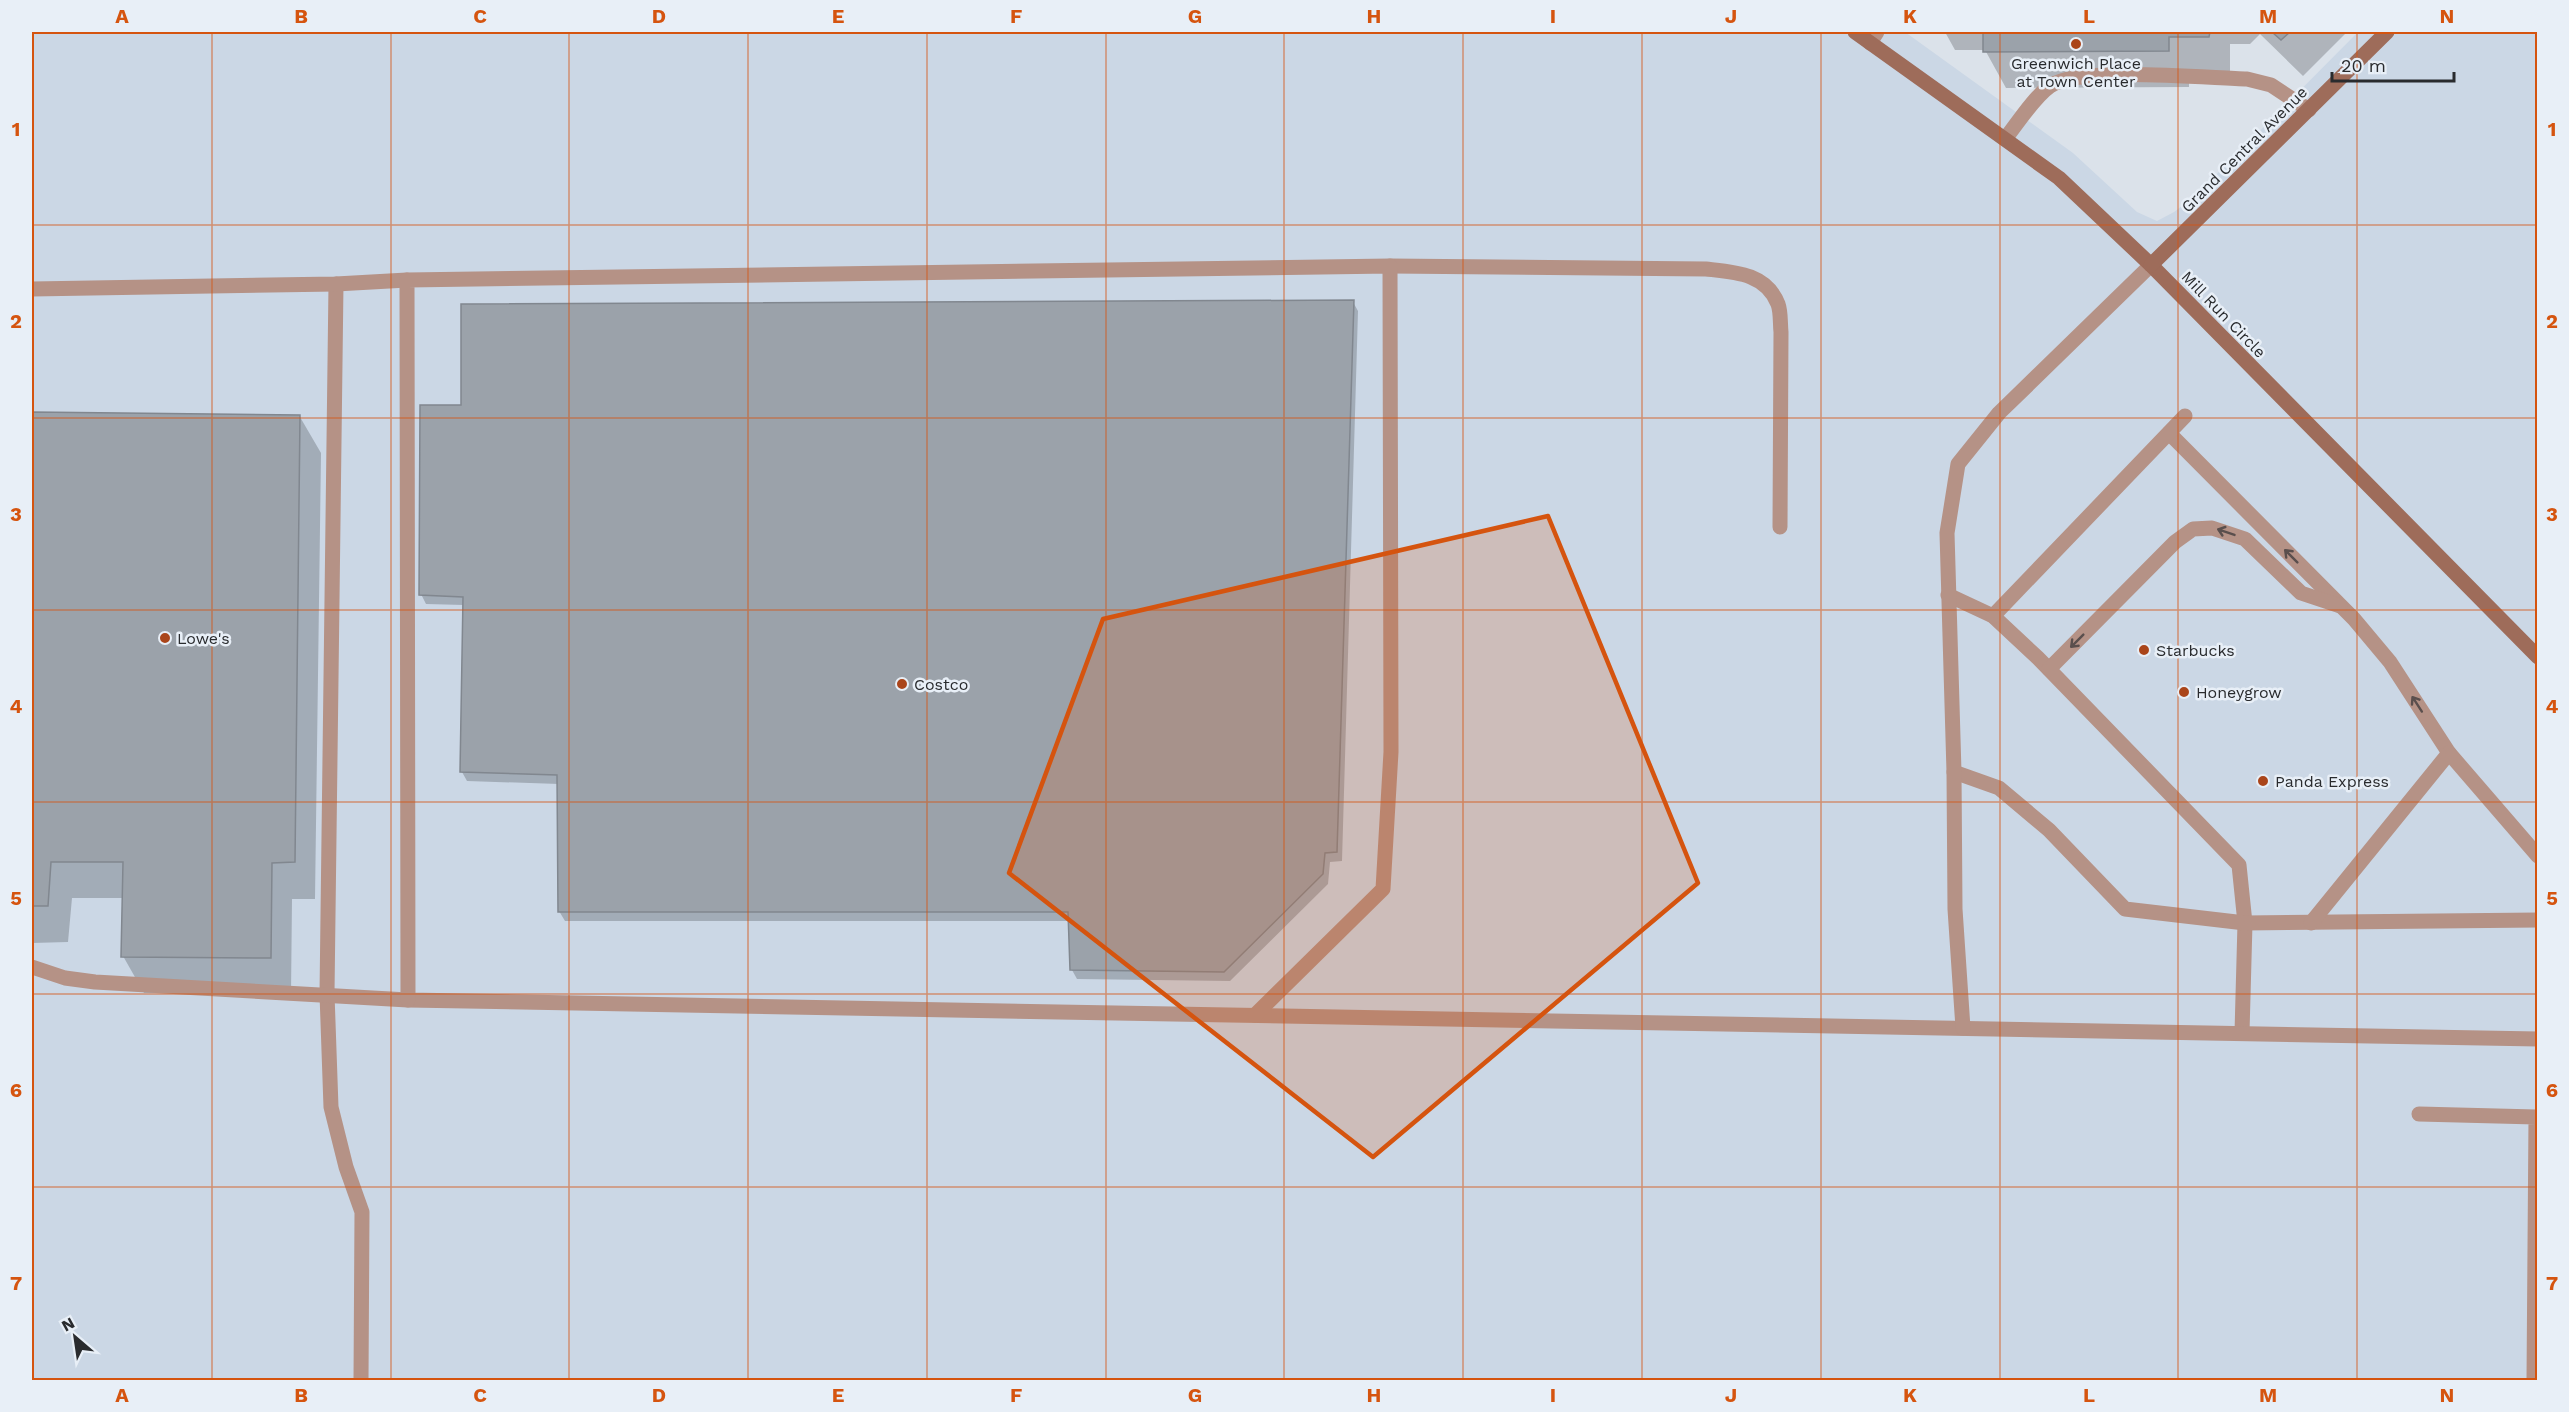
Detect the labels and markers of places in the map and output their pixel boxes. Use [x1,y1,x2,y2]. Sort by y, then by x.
marker: Greenwich Place at Town Center [2069,37,2083,51]
place label: Greenwich Place at Town Center [2011,54,2141,91]
place label: Lowe's [177,629,230,648]
marker: Lowe's [158,631,172,645]
place label: Starbucks [2156,641,2235,660]
marker: Starbucks [2137,643,2151,657]
place label: Costco [914,675,968,694]
marker: Costco [895,677,909,691]
place label: Honeygrow [2196,683,2282,702]
marker: Honeygrow [2177,685,2191,699]
place label: Panda Express [2275,772,2389,791]
marker: Panda Express [2256,774,2270,788]

